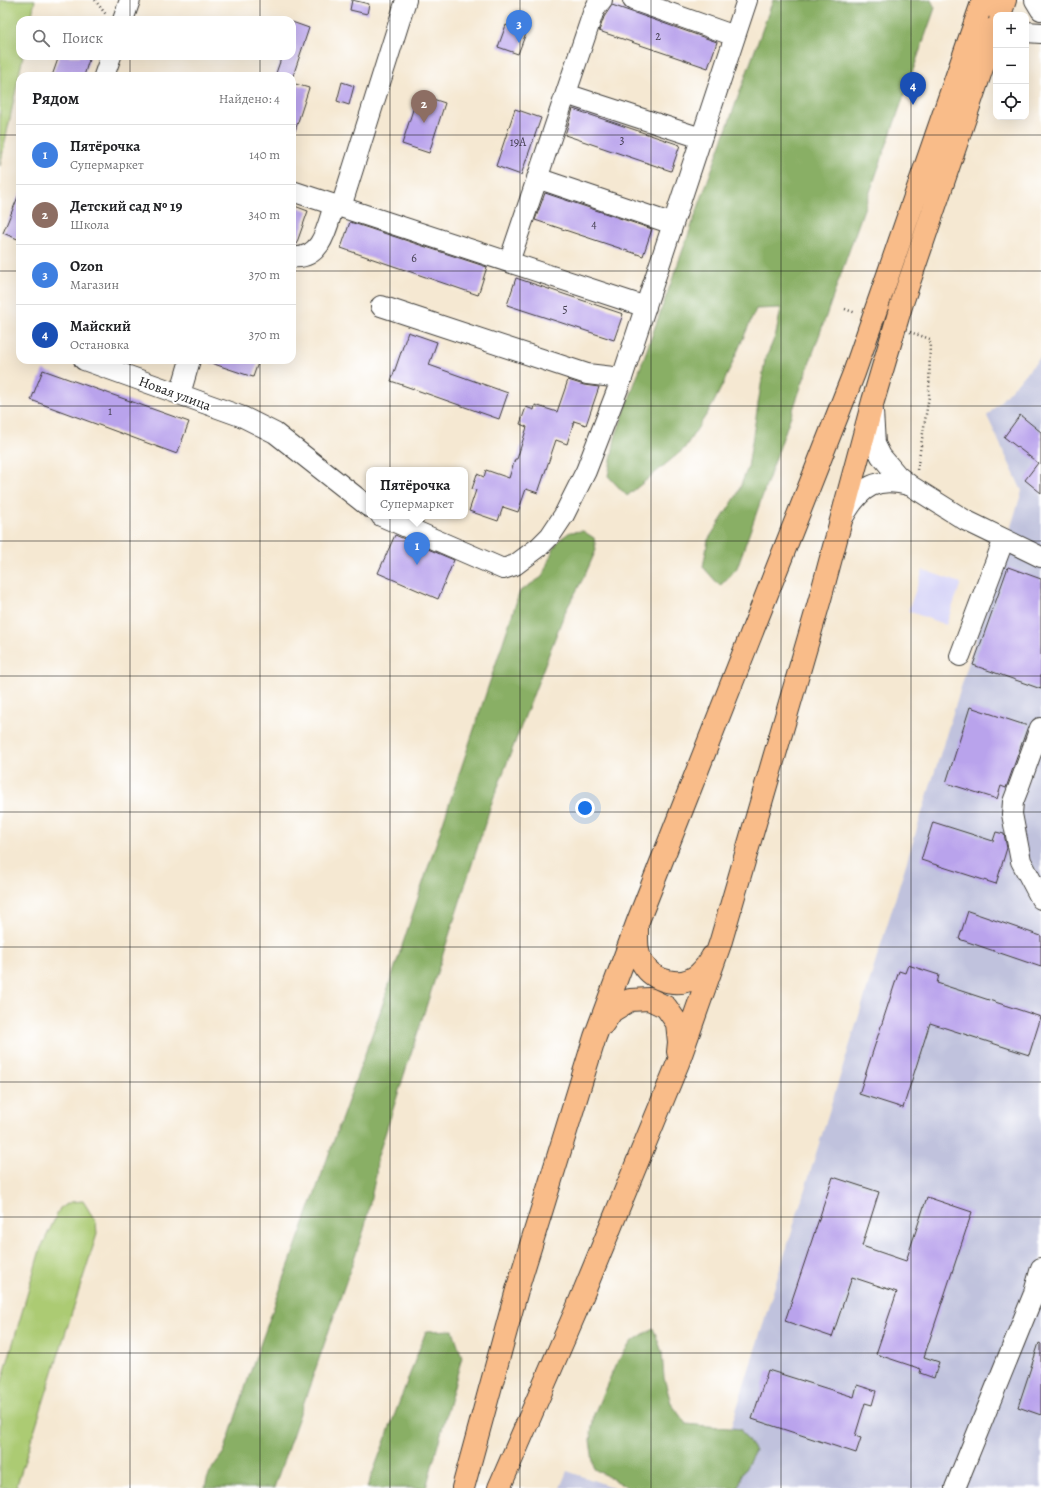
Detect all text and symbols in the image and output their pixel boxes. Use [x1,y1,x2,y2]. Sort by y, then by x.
pin: 3 [506,10,532,43]
map controls [993,12,1029,120]
button: + [993,12,1029,48]
search box [16,16,296,60]
icon: search [30,27,52,49]
text: Поиск [62,28,103,48]
house number: 2 [655,28,661,44]
button: − [993,48,1029,84]
pin: 4 [900,72,926,105]
button: locate [993,84,1029,120]
text: Рядом [32,87,79,110]
text: Найдено: 4 [219,90,280,107]
pin: 2 [411,90,437,123]
house number: 3 [620,132,625,148]
house number: 19А [510,134,527,150]
text: Пятёрочка [70,136,140,156]
text: 1 [43,146,47,163]
text: 140 m [249,146,280,163]
text: Супермаркет [70,156,144,173]
text: Детский сад № 19 [70,196,182,216]
text: 2 [42,206,48,223]
text: 340 m [248,206,280,223]
text: Школа [70,216,109,233]
house number: 4 [591,216,597,232]
house number: 6 [411,250,417,266]
text: Ozon [70,256,103,276]
text: 3 [42,266,48,283]
text: 370 m [249,266,280,283]
text: Магазин [70,276,119,293]
house number: 5 [562,301,568,317]
text: Майский [70,316,131,336]
text: 4 [42,326,48,343]
text: 370 m [249,326,280,343]
text: Остановка [70,336,129,353]
street label: Новая улица [136,372,214,416]
house number: 1 [108,403,112,419]
popup [366,467,468,519]
text: Пятёрочка [380,475,450,495]
text: Супермаркет [380,495,454,512]
pin: 1 [404,532,430,565]
your location [575,798,595,818]

